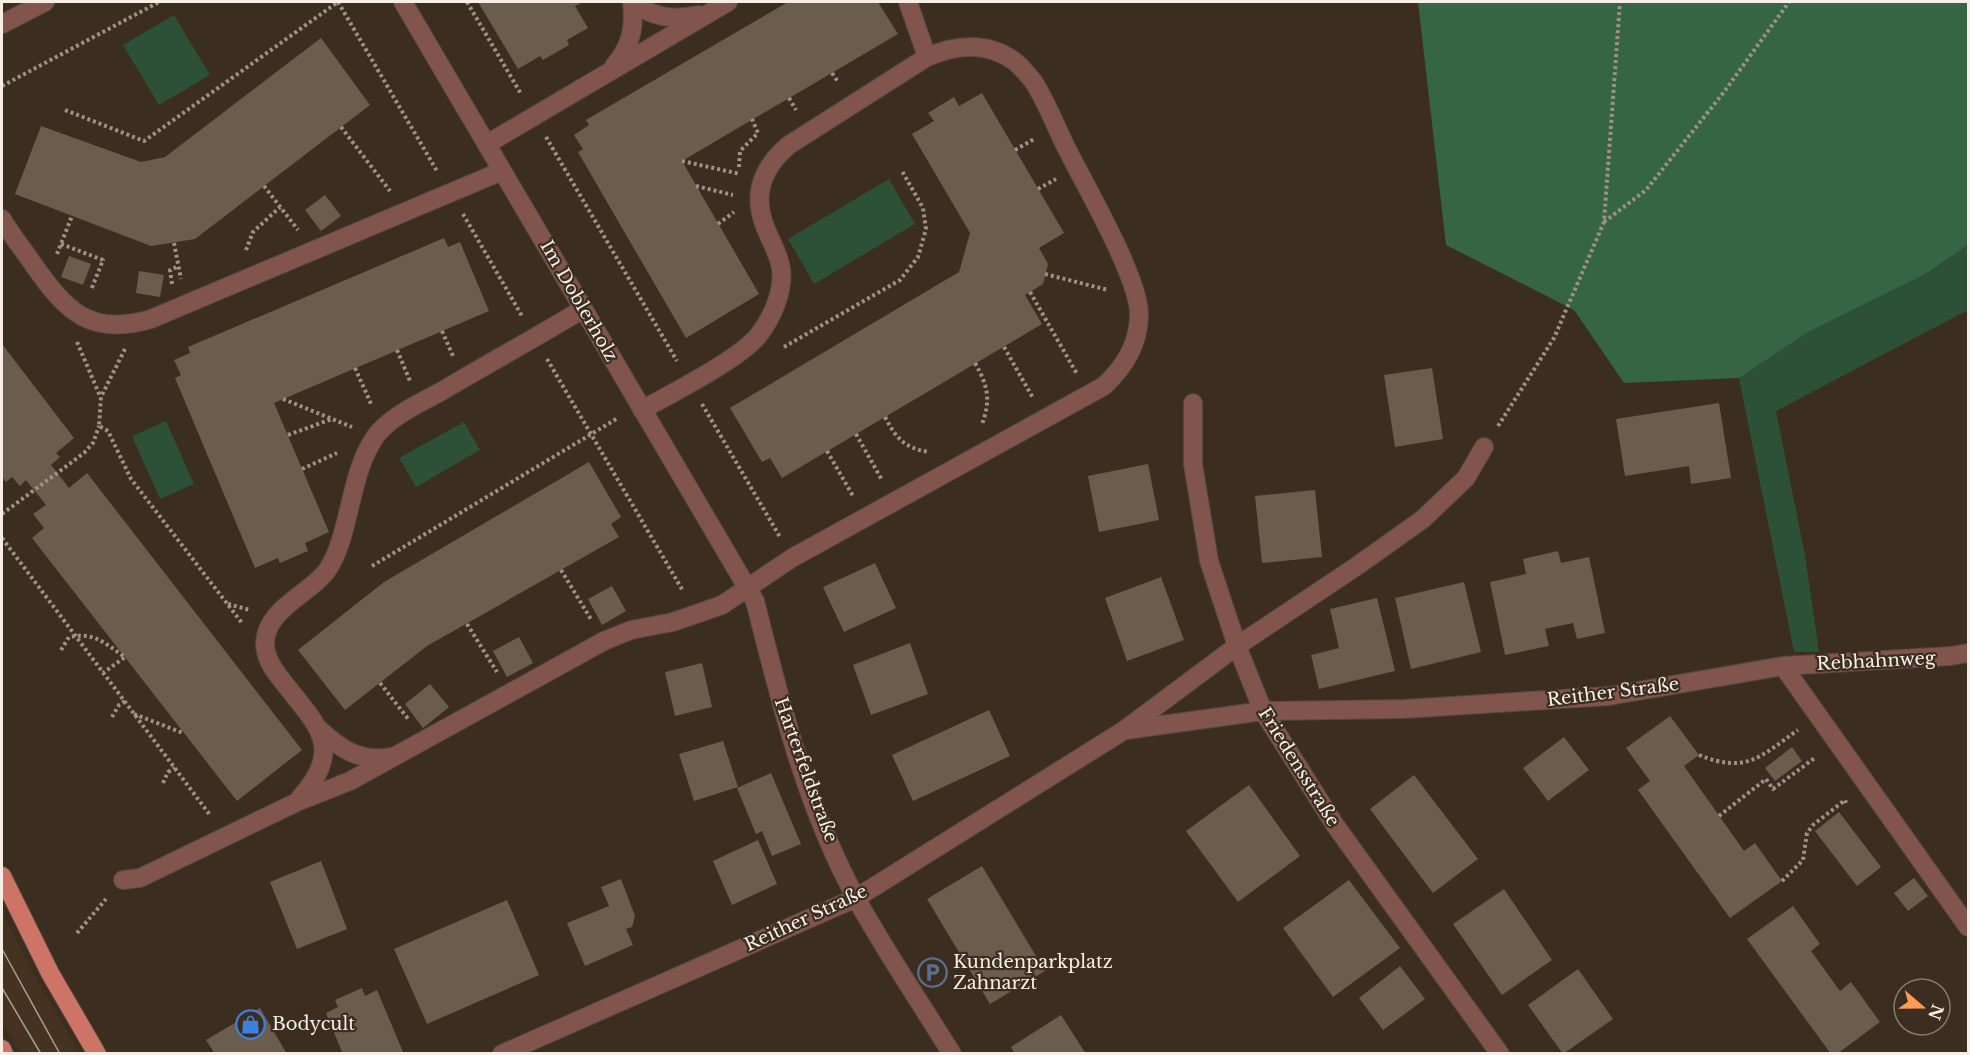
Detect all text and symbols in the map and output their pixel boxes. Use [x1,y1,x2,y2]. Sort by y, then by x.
street label: Im Doblerholz [535,237,623,365]
street label: Rebhahnweg [1816,647,1936,675]
street label: Reither Straße [1546,673,1680,711]
street label: Harterfeldstraße [770,695,842,845]
street label: Friedensstraße [1254,703,1344,831]
street label: Reither Straße [741,880,871,956]
place label: Kundenparkplatz Zahnarzt [953,951,1113,994]
parking icon: Kundenparkplatz Zahnarzt [916,956,948,988]
north arrow [1892,977,1952,1037]
text: N [1924,1002,1948,1023]
shop icon: Bodycult [235,1008,267,1040]
place label: Bodycult [272,1013,355,1035]

